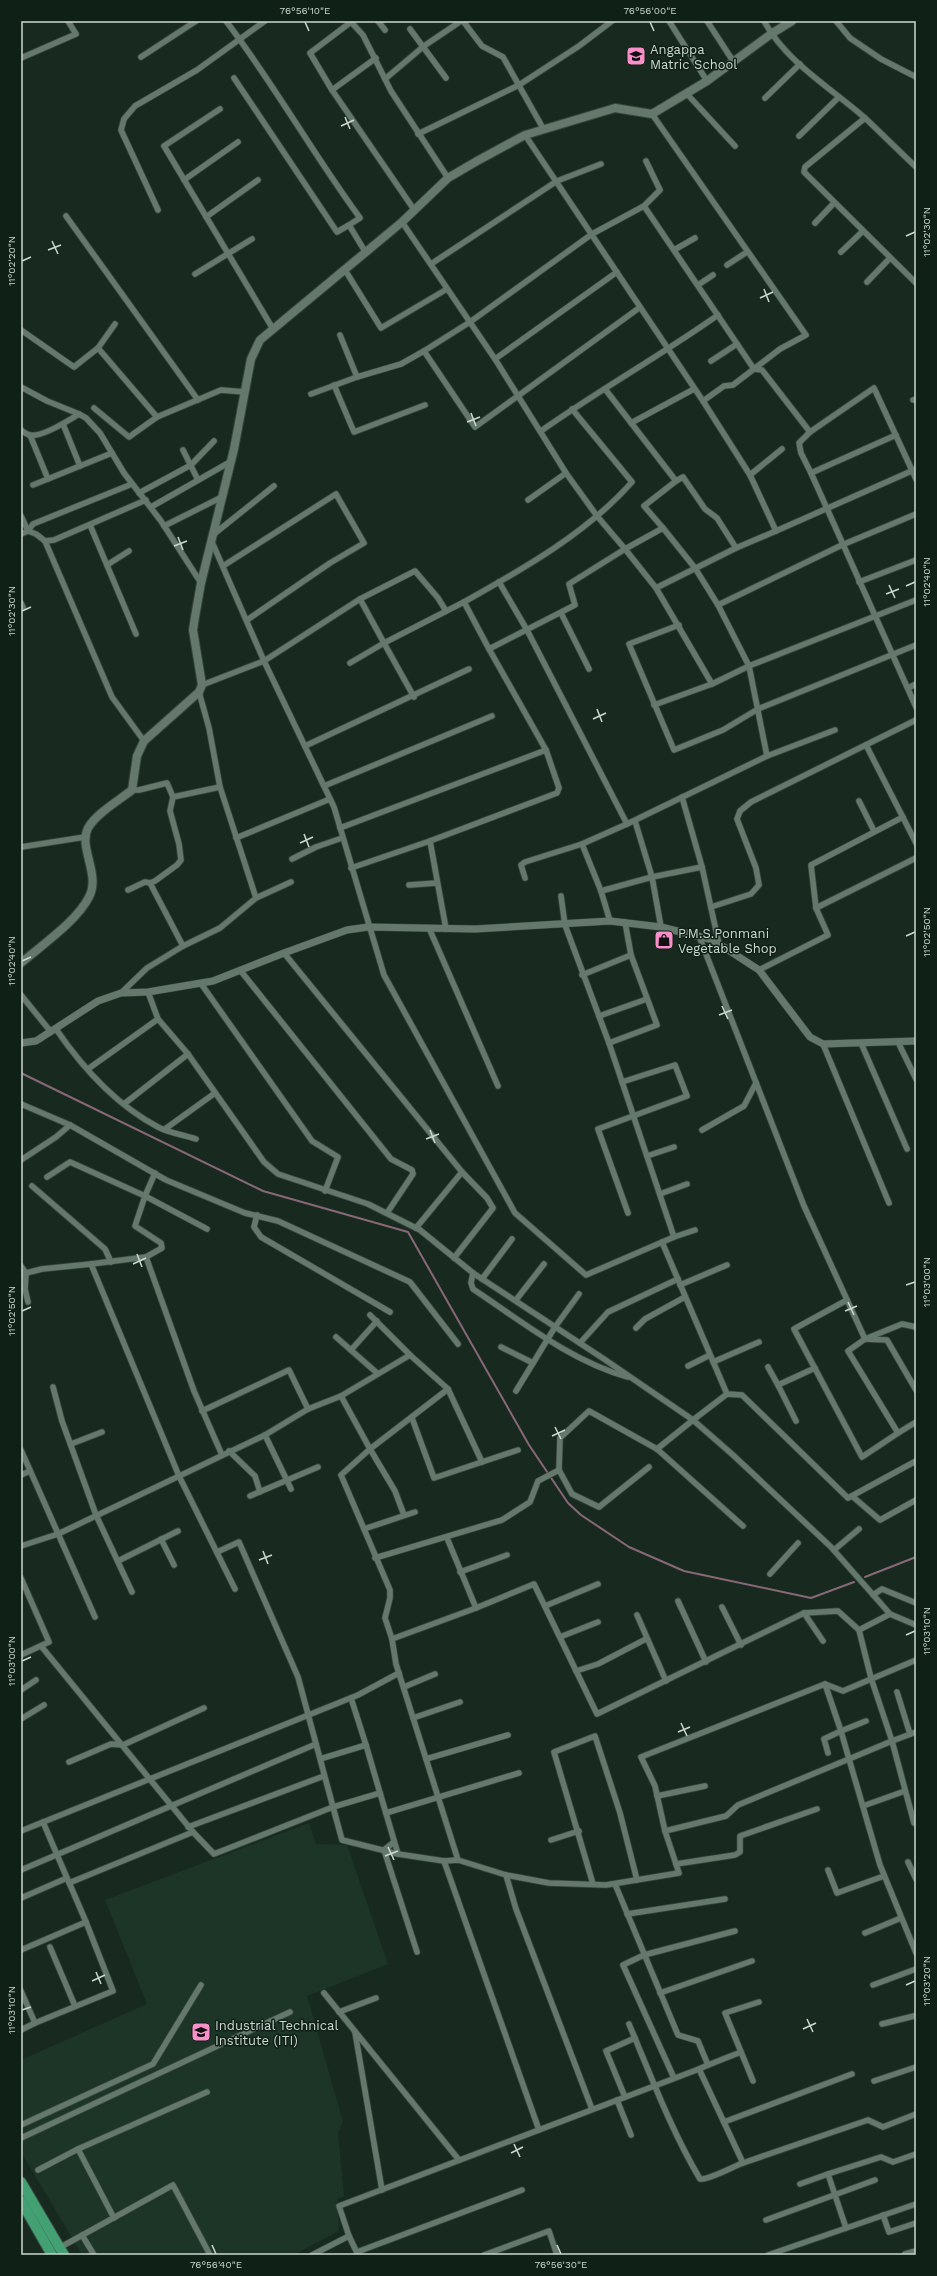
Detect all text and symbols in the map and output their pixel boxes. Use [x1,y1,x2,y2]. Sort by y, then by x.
text: 76°56'10"E [280,5,330,16]
text: 76°56'00"E [623,5,677,16]
place label: Angappa Matric School [650,42,737,72]
school or university icon: Angappa Matric School [625,45,647,67]
text: 11°02'30"N [921,207,932,257]
text: 11°02'20"N [6,236,17,286]
text: 11°02'40"N [921,557,932,607]
text: 11°02'30"N [6,586,17,636]
text: 11°02'50"N [921,907,932,957]
place label: P.M.S.Ponmani Vegetable Shop [678,926,777,956]
shop icon: P.M.S.Ponmani Vegetable Shop [653,929,675,951]
text: 11°02'40"N [6,936,17,986]
text: 11°03'00"N [921,1257,932,1307]
text: 11°02'50"N [6,1286,17,1336]
text: 11°03'10"N [921,1607,932,1655]
text: 11°03'00"N [6,1636,17,1686]
text: 11°03'20"N [921,1956,932,2006]
text: 11°03'10"N [6,1986,17,2034]
place label: Industrial Technical Institute (ITI) [215,2018,338,2048]
school or university icon: Industrial Technical Institute (ITI) [190,2021,212,2043]
text: 76°56'40"E [190,2259,242,2270]
text: 76°56'30"E [535,2259,587,2270]

